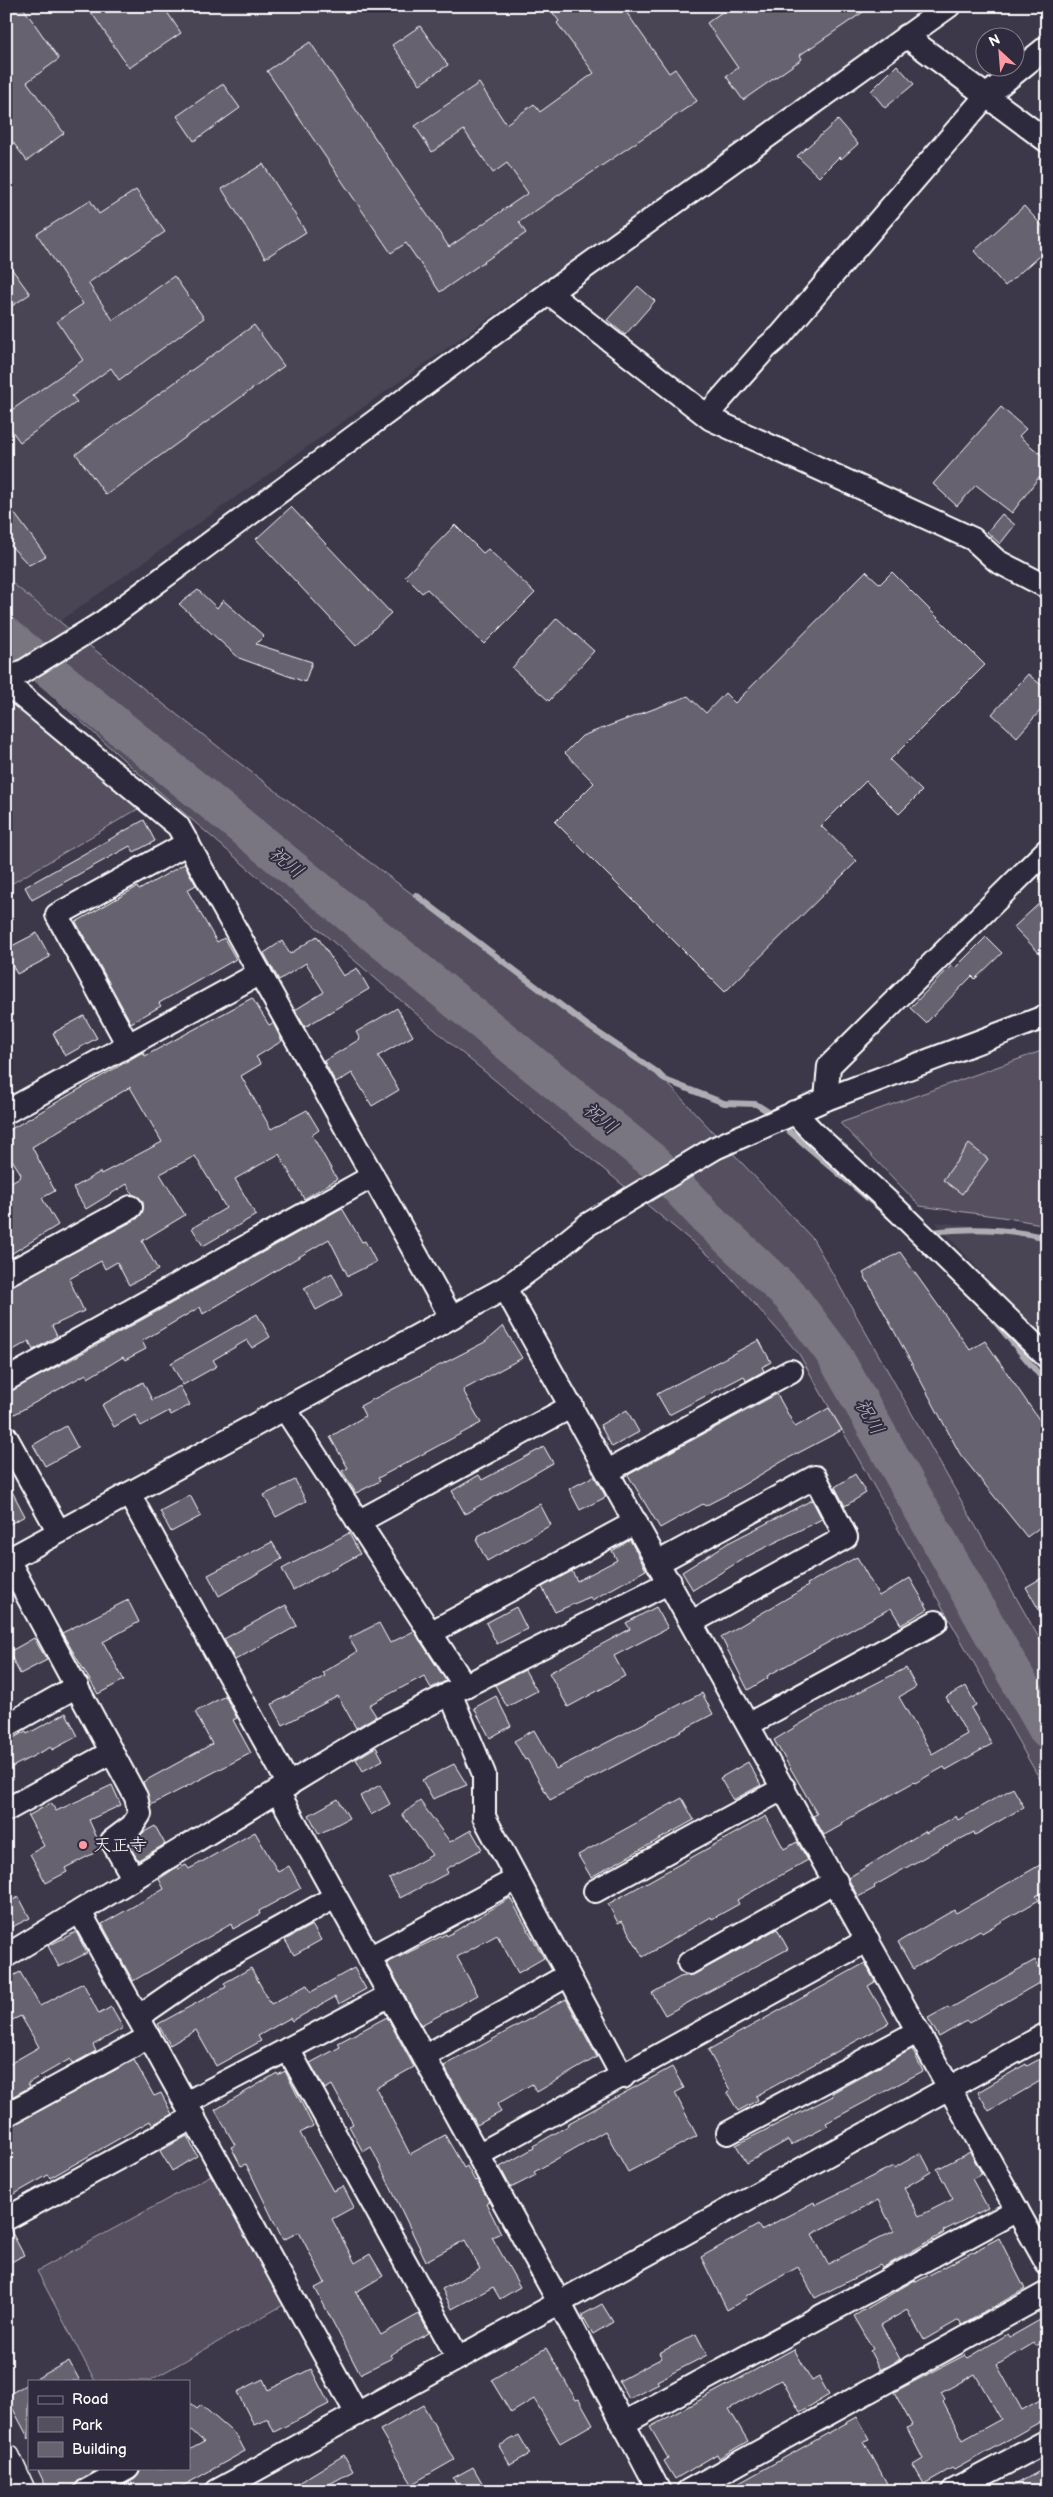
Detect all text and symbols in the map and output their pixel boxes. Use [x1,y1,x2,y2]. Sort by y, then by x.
north arrow [976,28,1026,78]
text: N [986,31,1003,51]
water label: 祝川 [264,842,308,884]
water label: 祝川 [578,1098,622,1140]
water label: 祝川 [850,1395,888,1439]
place label: 天正寺 [93,1835,147,1856]
marker: 天正寺 [77,1839,89,1851]
legend [28,2380,190,2470]
text: Road [72,2390,108,2409]
text: Park [72,2416,103,2435]
text: Building [72,2440,127,2459]

